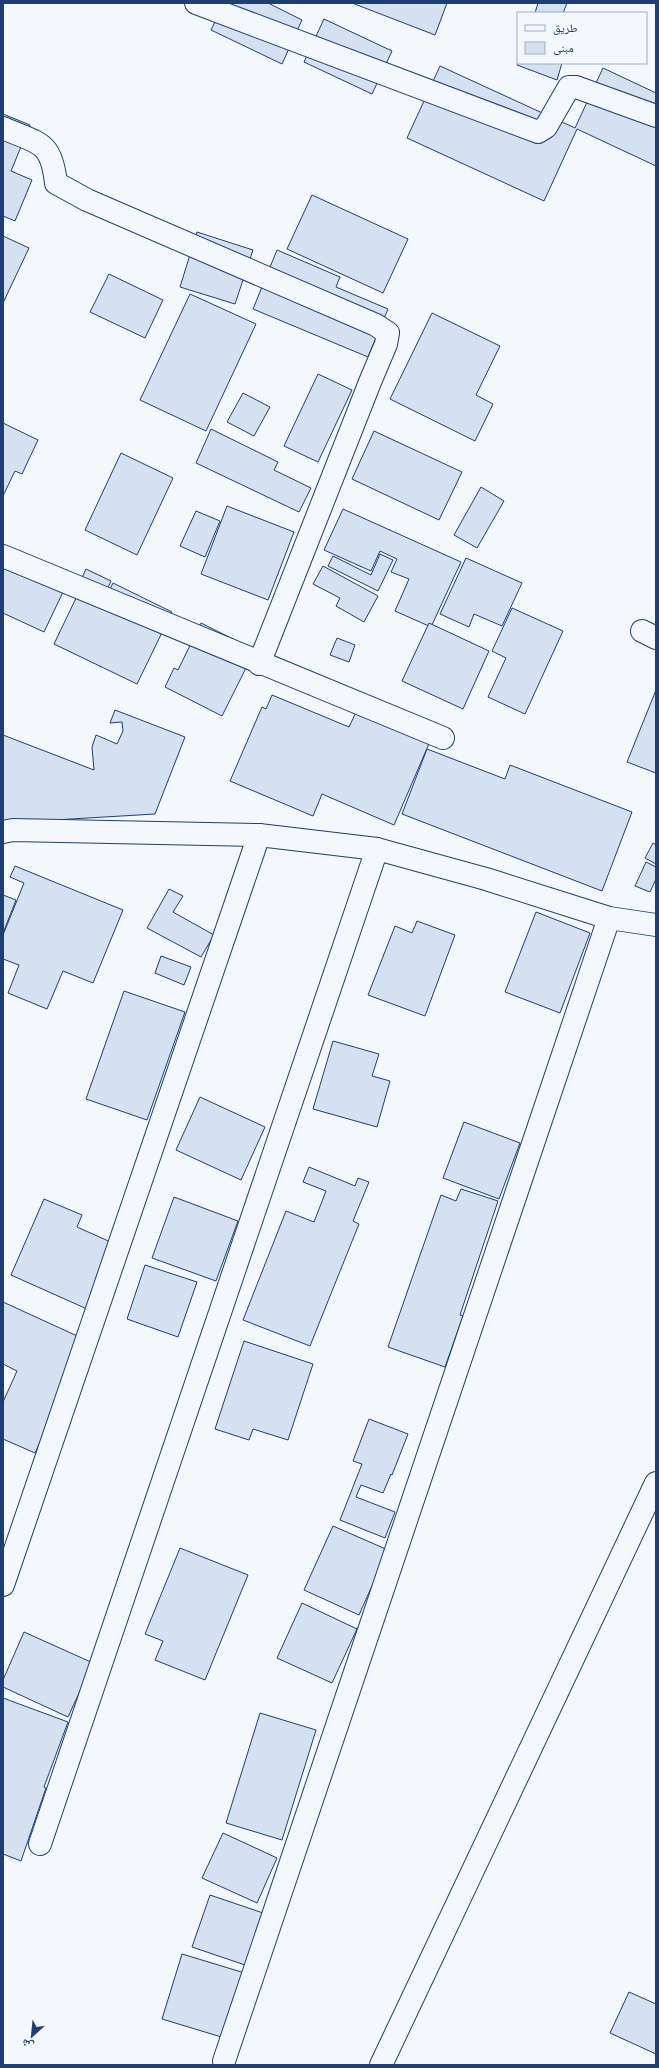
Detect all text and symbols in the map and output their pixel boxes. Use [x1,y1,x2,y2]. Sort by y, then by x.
legend [517,12,647,64]
text: طريق [553,21,578,35]
text: مبنى [553,41,574,55]
north arrow [12,2016,52,2056]
text: ش [19,2035,36,2053]

